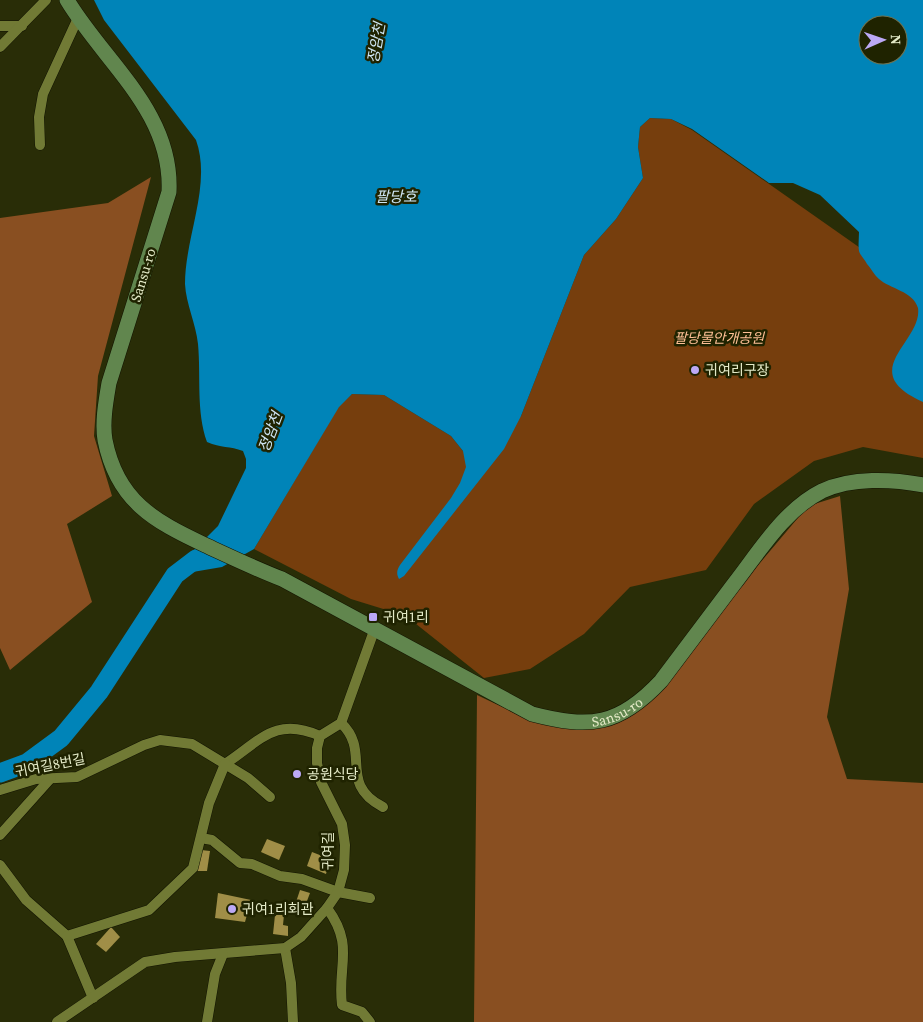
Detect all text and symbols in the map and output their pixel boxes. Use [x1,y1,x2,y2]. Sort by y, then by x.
north arrow [858,15,908,65]
water label: 정암천 [362,19,390,65]
text: N [886,34,906,45]
water label: 팔당호 [375,186,418,207]
street label: Sansu-ro [125,246,161,304]
park label: 팔당물안개공원 [674,328,765,348]
place label: 귀여리구장 [705,360,770,380]
marker: 귀여리구장 [689,364,701,376]
water label: 정암천 [253,407,288,455]
place label: 귀여1리 [383,607,429,627]
marker: 귀여1리 [367,611,379,623]
street label: Sansu-ro [590,692,647,732]
street label: 귀여길8번길 [13,748,87,782]
place label: 공원식당 [307,764,359,784]
marker: 공원식당 [291,768,303,780]
street label: 귀여길 [318,832,338,870]
place label: 귀여1리회관 [242,899,314,919]
marker: 귀여1리회관 [226,903,238,915]

